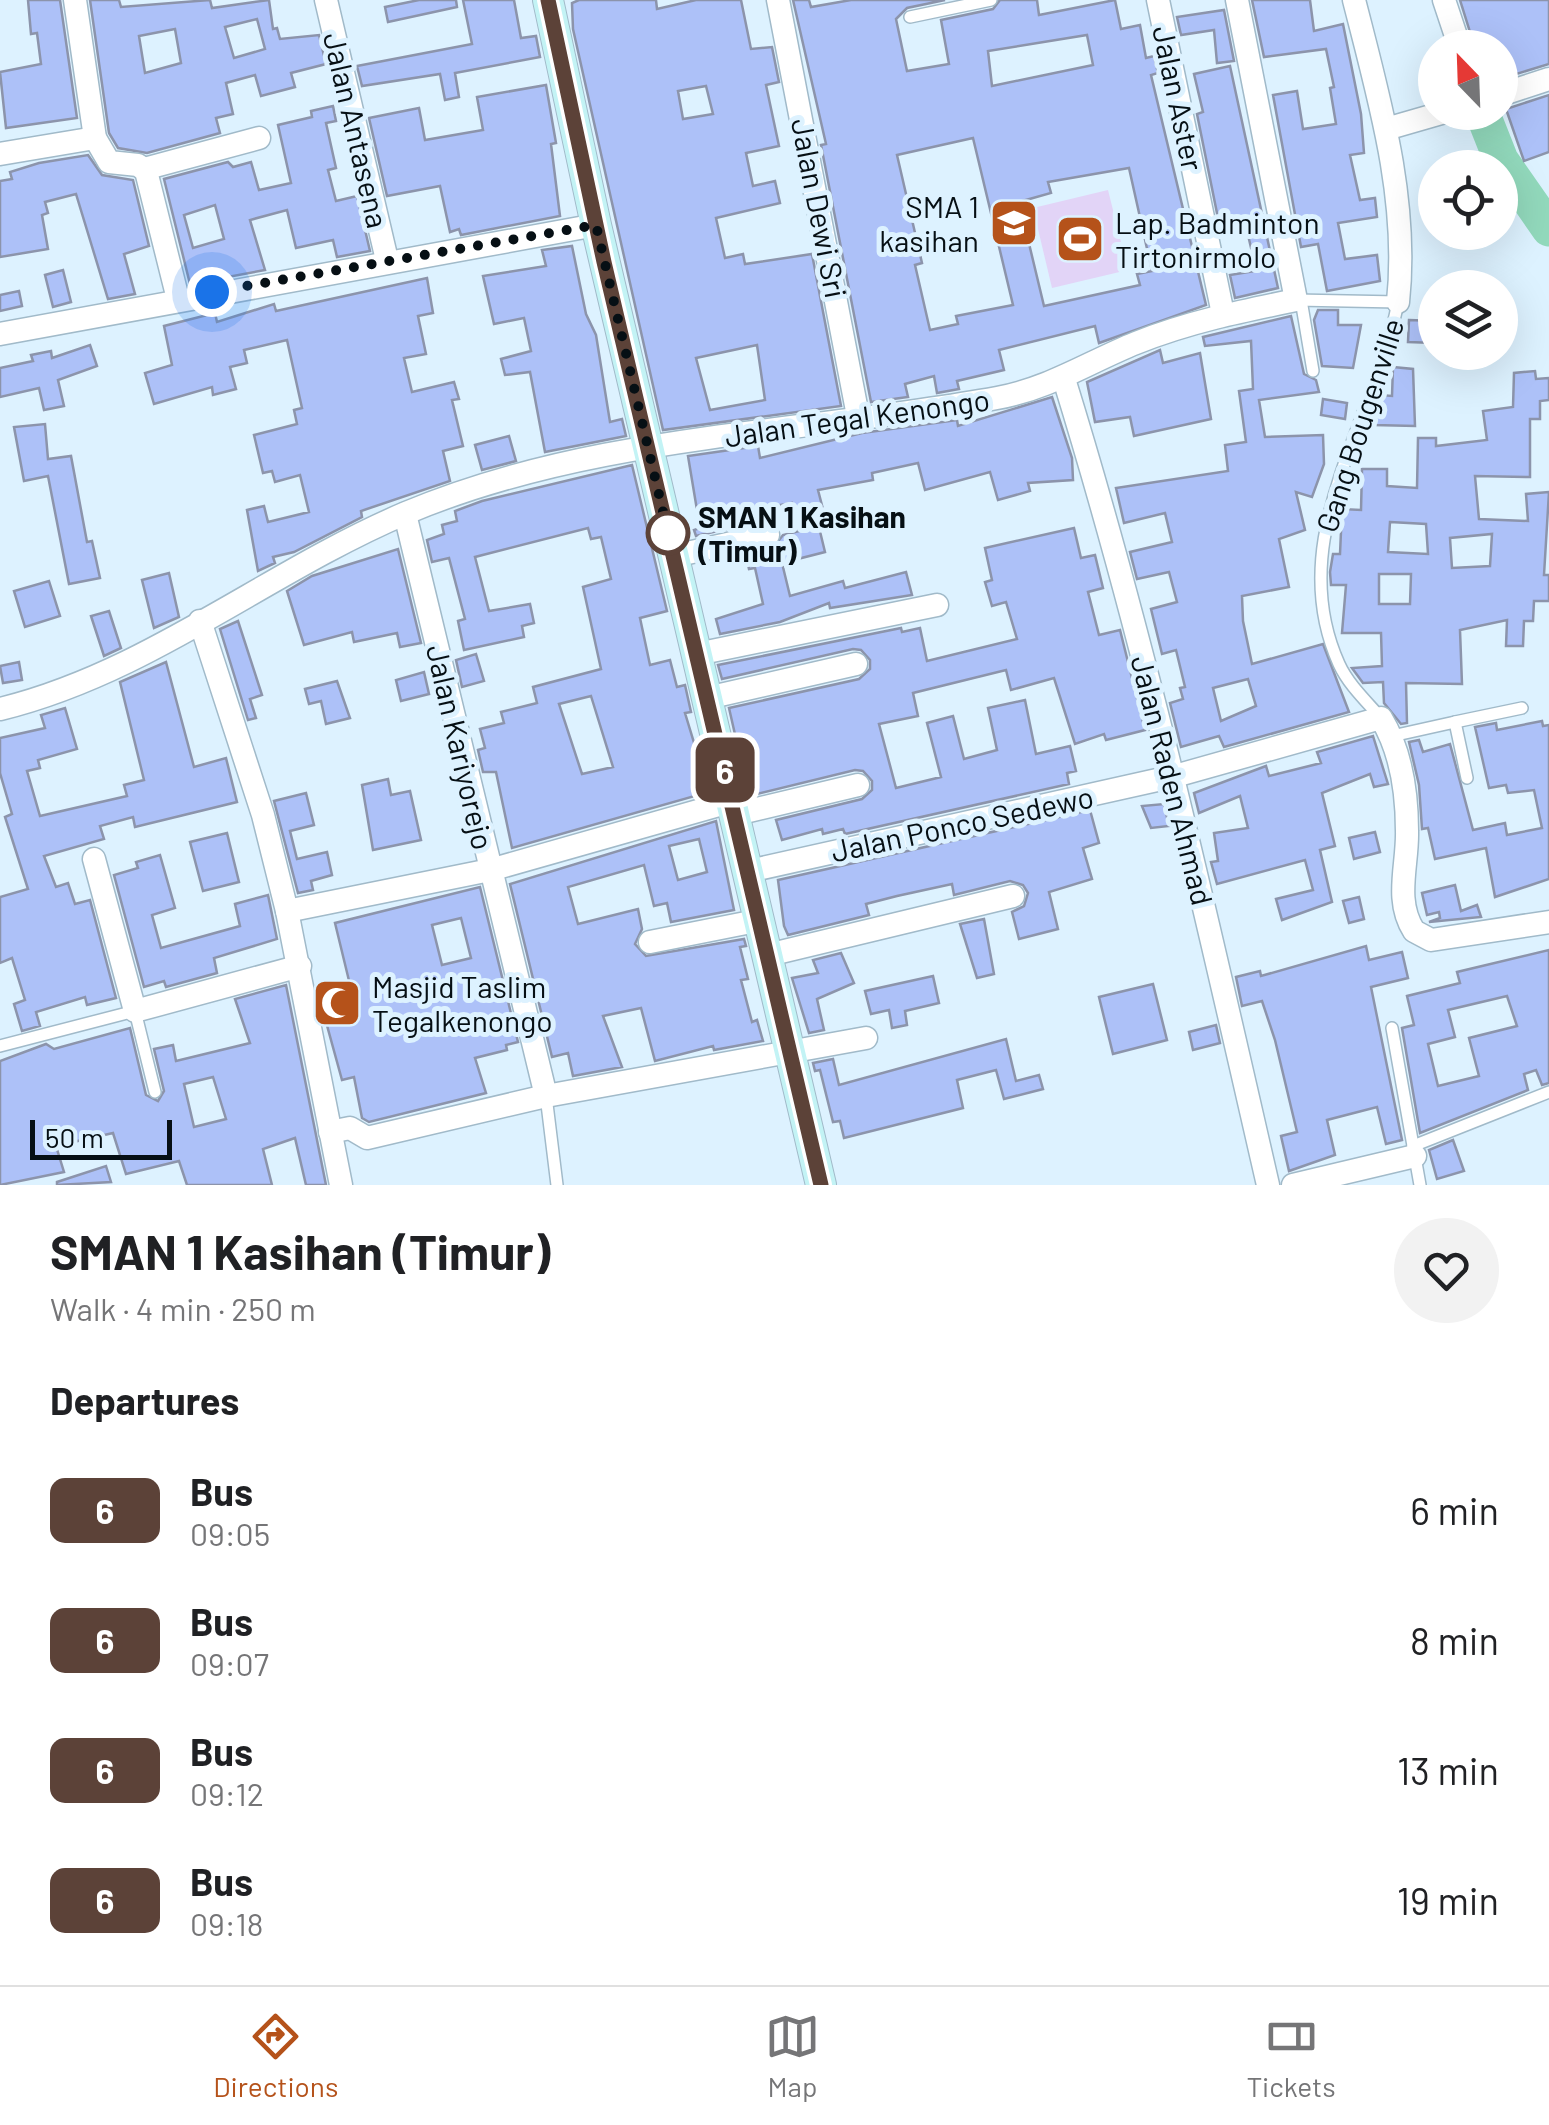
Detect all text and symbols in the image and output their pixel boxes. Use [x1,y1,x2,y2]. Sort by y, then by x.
street label: Jalan Aster [1146,22,1212,174]
street label: Jalan Antasena [317,29,397,231]
north arrow [1418,30,1518,130]
map controls [1418,30,1518,370]
street label: Jalan Dewi Sri [785,115,855,301]
button: locate [1418,150,1518,250]
place label: SMA 1 kasihan [879,188,979,258]
school or university icon: SMA 1 kasihan [988,197,1040,249]
place label: Lap. Badminton Tirtonirmolo [1115,204,1320,274]
sports icon: Lap. Badminton Tirtonirmolo [1054,213,1106,265]
your location [187,267,237,317]
button: layers [1418,270,1518,370]
street label: Gang Bougenville [1307,314,1411,536]
street label: Jalan Tegal Kenongo [722,381,992,453]
place label: SMAN 1 Kasihan (Timur) [697,498,906,568]
marker: SMAN 1 Kasihan (Timur) [647,512,689,554]
street label: Jalan Kariyorejo [420,641,502,853]
street label: Jalan Raden Ahmad [1125,651,1221,909]
line badge: 6 [692,738,758,802]
text: 6 [716,749,734,791]
street label: Jalan Ponco Sedewo [827,778,1097,868]
place label: Masjid Taslim Tegalkenongo [372,968,553,1038]
mosque icon: Masjid Taslim Tegalkenongo [311,977,363,1029]
scale bar [30,1115,172,1160]
text: 50 m [45,1120,104,1154]
button: heart [1394,1218,1499,1323]
text: SMAN 1 Kasihan (Timur) [50,1222,550,1280]
text: Walk · 4 min · 250 m [50,1289,316,1327]
text: Departures [50,1377,239,1423]
text: Bus [190,1468,253,1514]
text: 6 min [1410,1487,1499,1533]
text: 6 [96,1489,114,1531]
text: 09:05 [190,1514,270,1552]
text: Bus [190,1598,253,1644]
text: 8 min [1410,1617,1499,1663]
text: 6 [96,1619,114,1661]
text: 09:07 [190,1644,269,1682]
text: Bus [190,1728,253,1774]
text: 13 min [1397,1747,1499,1793]
text: 6 [96,1749,114,1791]
text: 09:12 [190,1774,264,1812]
text: Bus [190,1858,253,1904]
text: 19 min [1397,1877,1499,1923]
text: 6 [96,1879,114,1921]
text: 09:18 [190,1904,263,1942]
tab: Directions [213,2009,338,2103]
tab: Map [765,2009,820,2103]
tab: Tickets [1247,2009,1336,2103]

